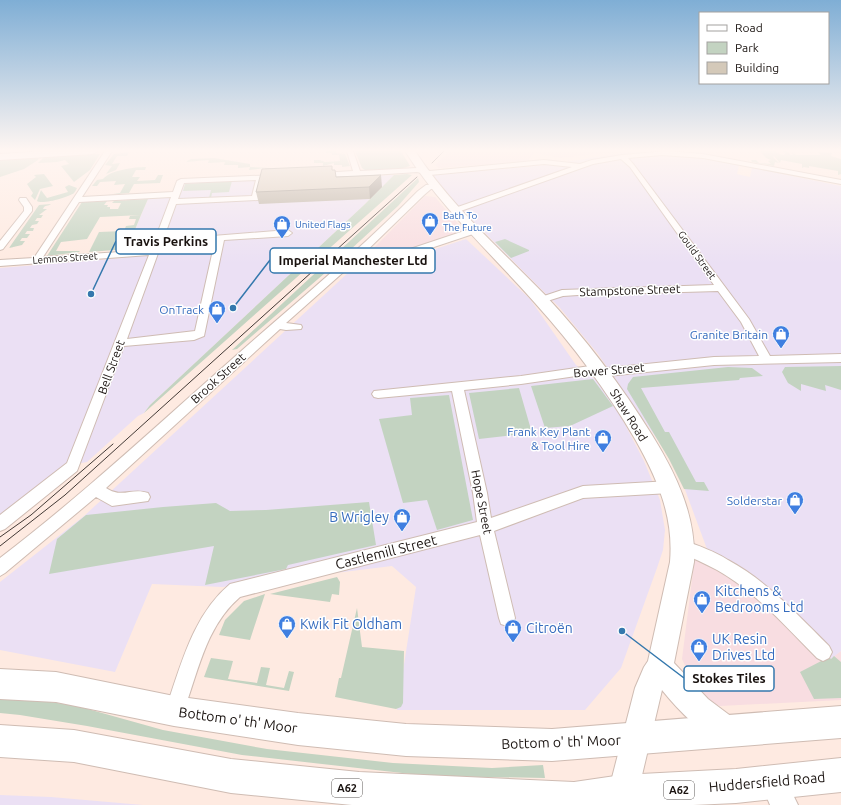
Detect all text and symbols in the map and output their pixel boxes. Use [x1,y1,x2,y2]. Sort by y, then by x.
legend [699,12,829,84]
text: Road [735,21,763,34]
text: Park [735,41,759,54]
text: Building [735,61,779,74]
place label: Bath To The Future [443,210,492,233]
shop icon: Bath To The Future [420,211,440,236]
shop icon: United Flags [272,214,292,239]
place label: United Flags [295,219,351,230]
callout: Travis Perkins [116,229,216,254]
street label: Gould Street [676,229,718,281]
text: Travis Perkins [124,234,208,248]
callout: Imperial Manchester Ltd [270,248,435,273]
street label: Lemnos Street [32,250,98,266]
text: Imperial Manchester Ltd [279,253,427,267]
street label: Stampstone Street [579,282,681,298]
shop icon: OnTrack [207,299,227,324]
place label: OnTrack [159,303,204,316]
shop icon: Granite Britain [771,324,791,349]
place label: Granite Britain [690,328,768,341]
street label: Bell Street [95,338,127,396]
street label: Brook Street [188,350,248,406]
street label: Bower Street [573,360,645,380]
street label: Shaw Road [608,387,650,443]
place label: Frank Key Plant & Tool Hire [507,425,590,452]
shop icon: Frank Key Plant & Tool Hire [593,428,613,453]
street label: Hope Street [469,469,495,536]
shop icon: Solderstar [785,490,805,515]
place label: Solderstar [727,494,782,507]
shop icon: B Wrigley [392,507,412,532]
place label: B Wrigley [329,509,389,525]
street label: Castlemill Street [334,532,439,572]
place label: Kitchens & Bedrooms Ltd [715,583,804,615]
shop icon: Kitchens & Bedrooms Ltd [692,589,712,614]
shop icon: Kwik Fit Oldham [277,614,297,639]
place label: Kwik Fit Oldham [300,616,402,632]
shop icon: Citroën [503,618,523,643]
place label: Citroën [526,620,573,636]
place label: UK Resin Drives Ltd [712,631,775,663]
shop icon: UK Resin Drives Ltd [689,637,709,662]
callout: Stokes Tiles [684,666,774,691]
text: Stokes Tiles [692,671,766,685]
street label: Bottom o' th' Moor [178,704,299,736]
street label: Bottom o' th' Moor [501,732,622,752]
street label: Huddersfield Road [708,769,826,795]
road number: A62 [332,779,362,797]
road number: A62 [664,781,694,799]

